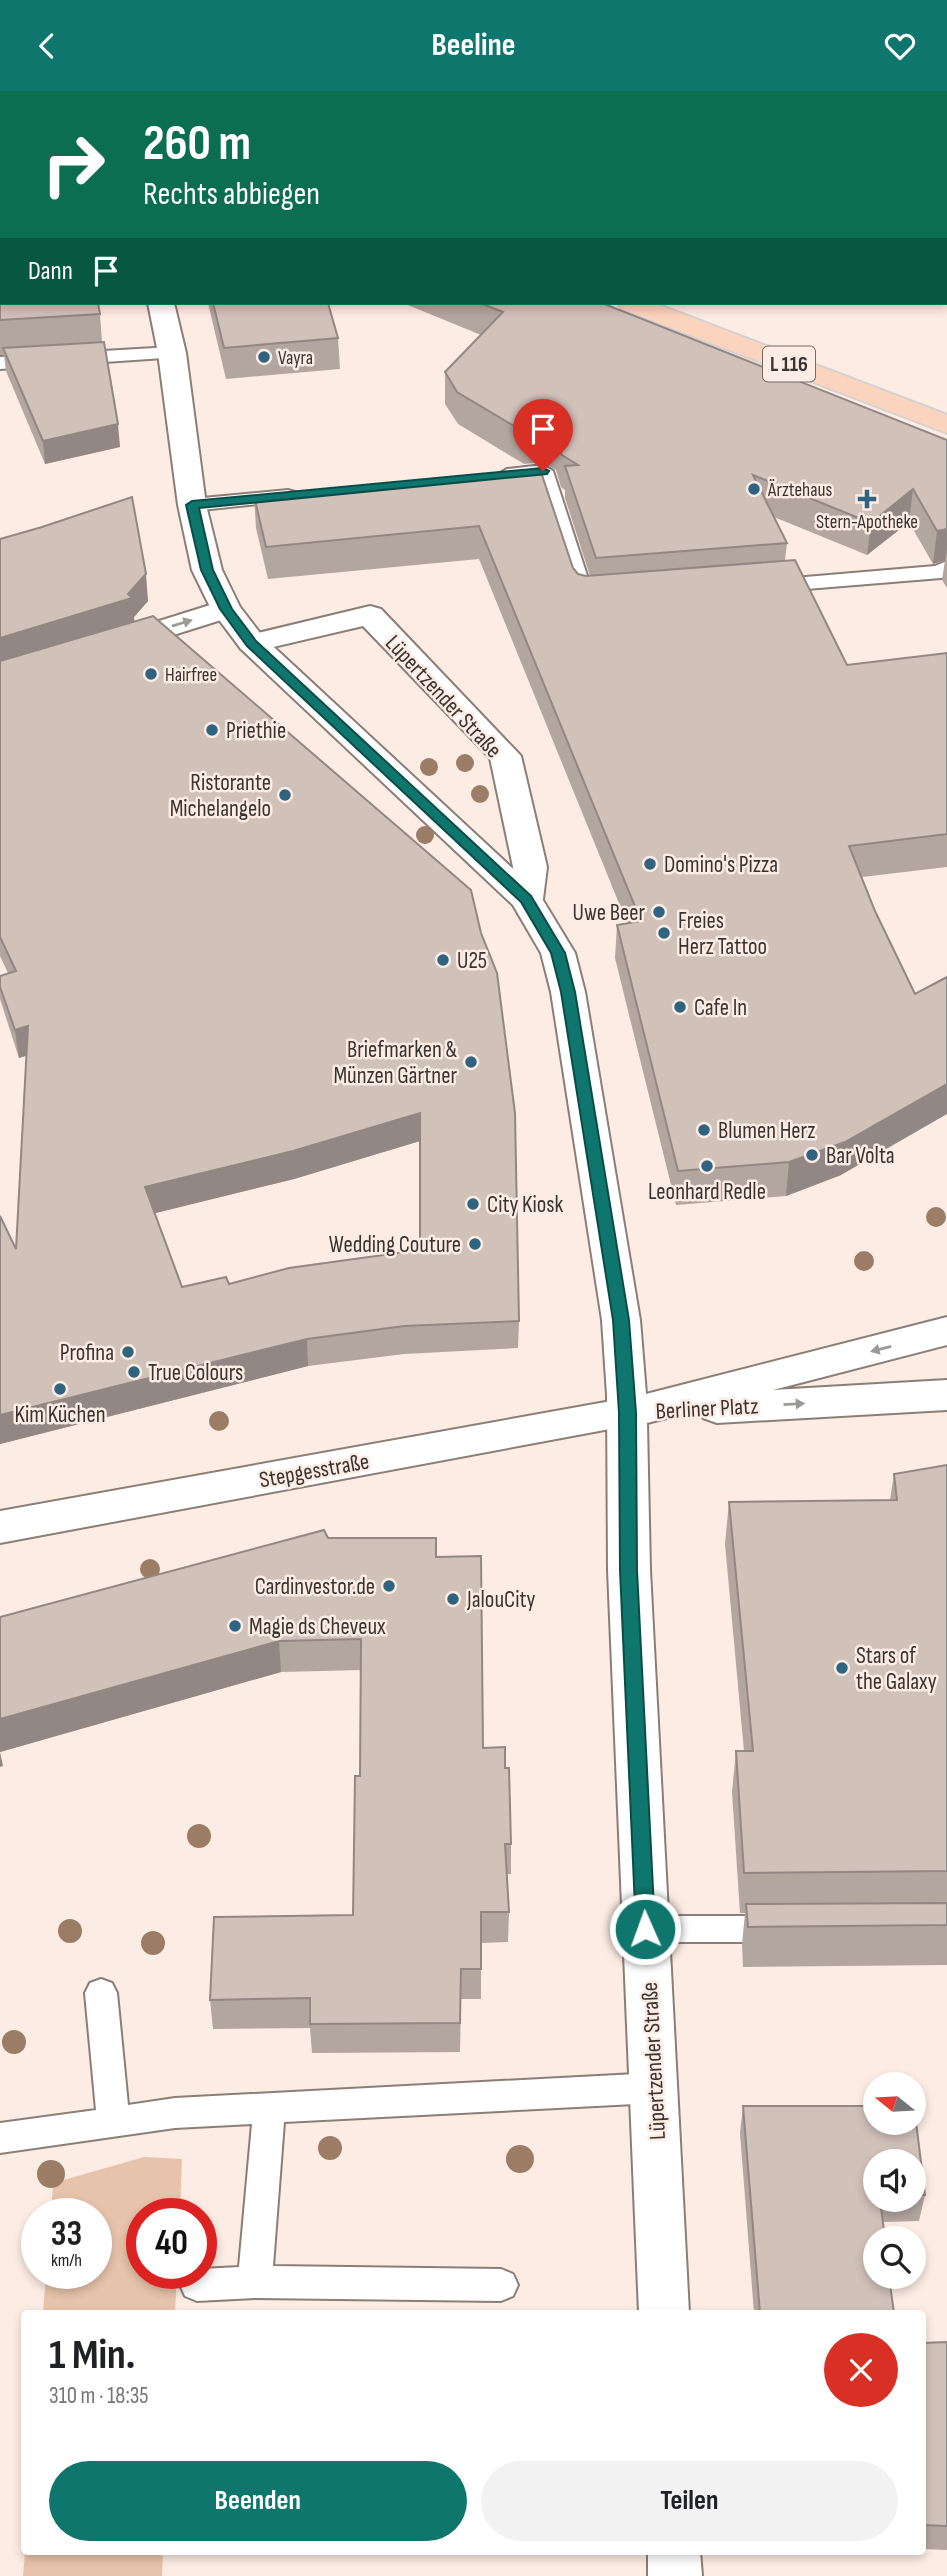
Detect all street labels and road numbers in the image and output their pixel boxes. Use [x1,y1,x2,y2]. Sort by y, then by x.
road number: L 116 [763,347,815,381]
street label: Lüpertzender Straße [379,629,507,764]
street label: Berliner Platz [655,1392,759,1426]
street label: Stepgesstraße [257,1448,371,1494]
street label: Lüpertzender Straße [636,1981,672,2141]

